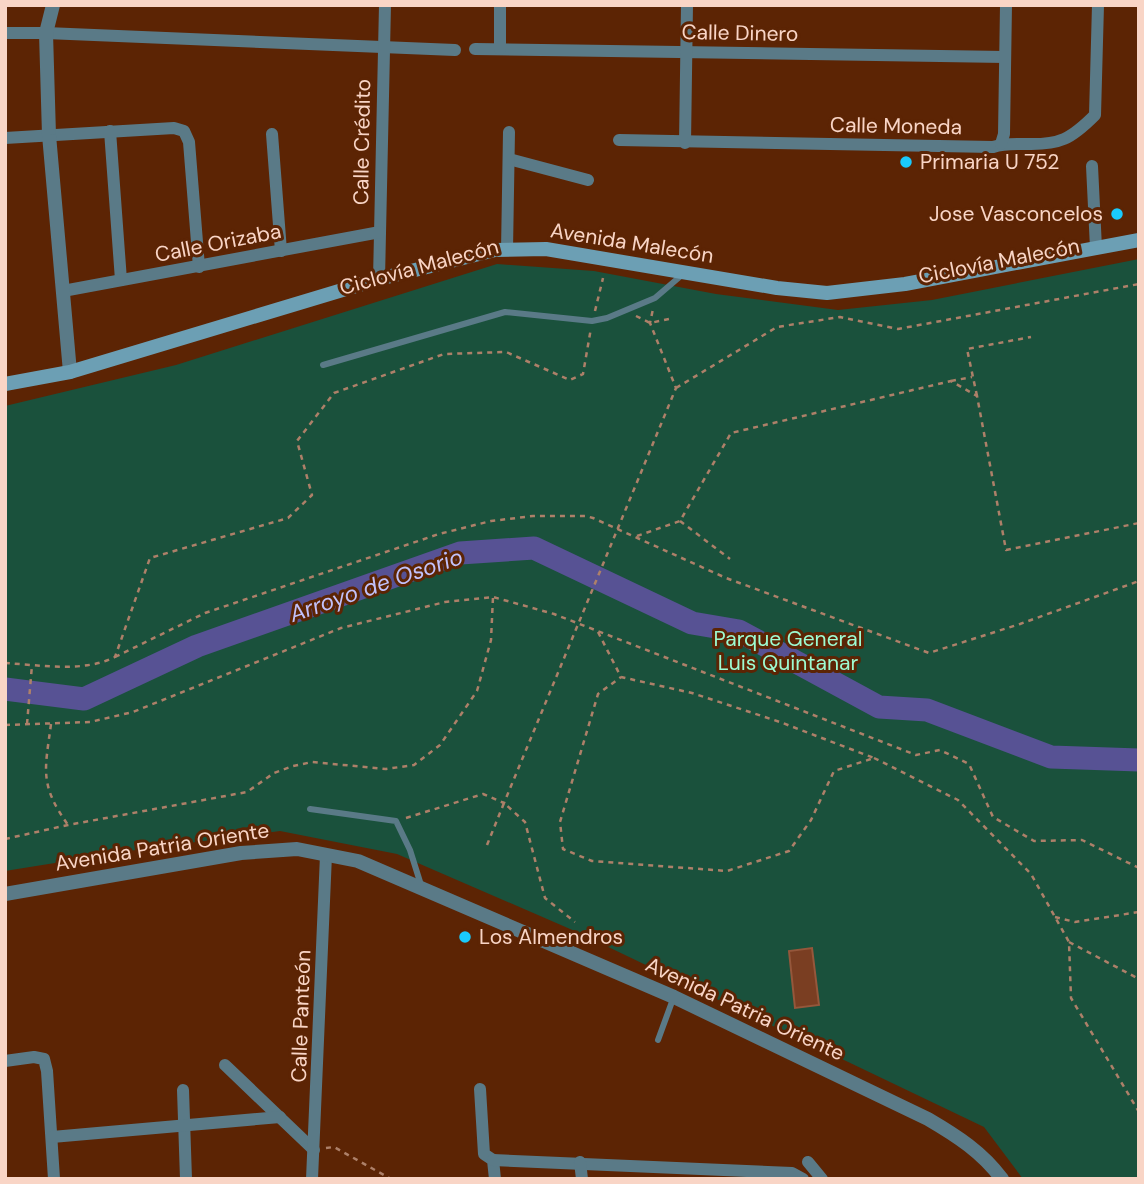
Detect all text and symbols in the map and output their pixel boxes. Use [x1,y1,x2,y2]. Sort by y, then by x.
street label: Calle Dinero [681,18,799,48]
street label: Calle Crédito [347,79,377,205]
street label: Calle Moneda [830,111,962,141]
place label: Primaria U 752 [920,148,1059,176]
marker: Primaria U 752 [898,154,914,170]
place label: Jose Vasconcelos [929,200,1103,228]
marker: Jose Vasconcelos [1109,206,1125,222]
street label: Avenida Malecón [548,216,716,270]
street label: Calle Orizaba [152,217,284,269]
street label: Ciclovía Malecón [336,232,502,302]
street label: Ciclovía Malecón [916,232,1082,290]
water label: Arroyo de Osorio [284,541,467,629]
park label: Parque General Luis Quintanar [714,625,862,677]
street label: Avenida Patria Oriente [53,816,271,878]
place label: Los Almendros [479,923,623,951]
marker: Los Almendros [457,929,473,945]
street label: Calle Panteón [285,949,317,1083]
street label: Avenida Patria Oriente [641,951,849,1067]

